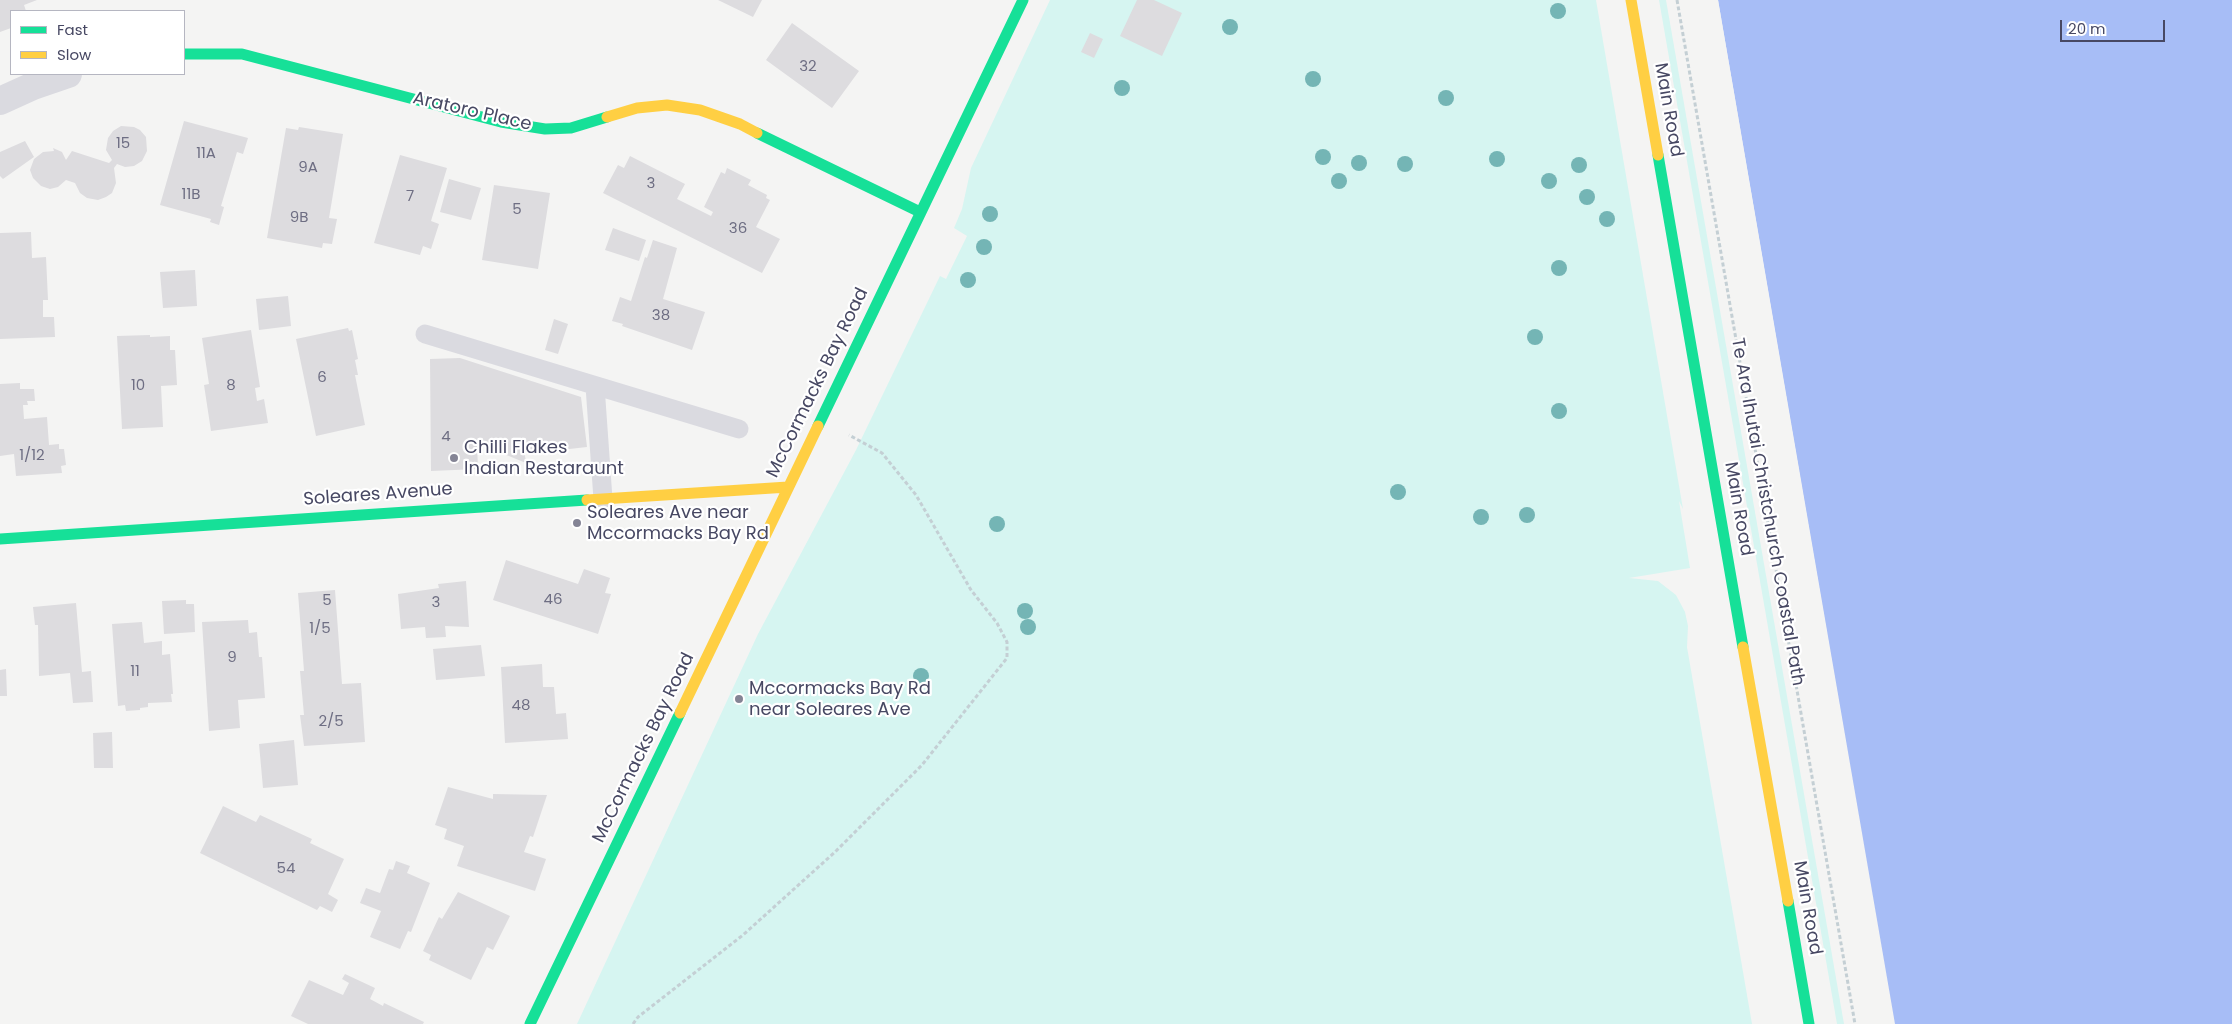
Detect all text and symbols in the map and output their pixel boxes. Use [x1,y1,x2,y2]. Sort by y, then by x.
legend [10,10,185,75]
scale bar [2062,10,2167,42]
text: 20 m [2068,18,2106,39]
text: Fast [57,19,88,40]
text: Slow [57,44,91,65]
house number: 32 [799,58,817,76]
street label: Main Road [1649,61,1687,159]
street label: Aratoro Place [411,88,533,136]
house number: 15 [116,135,130,153]
house number: 11A [196,145,216,163]
house number: 9A [298,159,318,177]
house number: 3 [647,175,655,193]
house number: 11B [182,186,200,204]
house number: 7 [406,188,414,206]
house number: 5 [512,201,522,219]
house number: 9B [290,209,308,227]
house number: 36 [729,220,747,238]
street label: McCormacks Bay Road [763,285,873,481]
house number: 38 [652,307,670,325]
street label: Te Ara Ihutai Christchurch Coastal Path [1726,336,1808,688]
house number: 6 [317,369,327,387]
house number: 10 [131,377,145,395]
house number: 8 [226,377,236,395]
house number: 4 [441,428,451,446]
place label: Chilli Flakes Indian Restaraunt [464,437,624,479]
house number: 1/12 [19,447,45,465]
marker: Chilli Flakes Indian Restaraunt [448,452,460,464]
street label: Main Road [1719,460,1757,558]
street label: Soleares Avenue [303,479,453,511]
place label: Soleares Ave near Mccormacks Bay Rd [587,502,769,544]
marker: Soleares Ave near Mccormacks Bay Rd [571,517,583,529]
house number: 46 [544,591,562,609]
house number: 5 [322,592,332,610]
house number: 3 [432,594,440,612]
house number: 1/5 [309,620,331,638]
house number: 9 [227,649,237,667]
street label: McCormacks Bay Road [589,650,699,846]
house number: 11 [130,663,140,681]
place label: Mccormacks Bay Rd near Soleares Ave [749,678,931,721]
marker: Mccormacks Bay Rd near Soleares Ave [733,693,745,705]
house number: 48 [512,697,530,715]
house number: 2/5 [318,713,344,731]
street label: Main Road [1788,859,1826,957]
house number: 54 [277,860,295,878]

